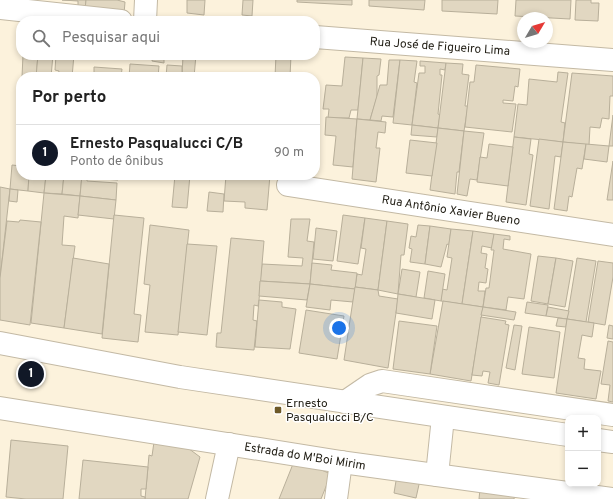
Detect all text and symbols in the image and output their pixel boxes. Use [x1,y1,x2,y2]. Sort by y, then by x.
north arrow [517,12,553,48]
search box [16,16,320,60]
icon: search [30,27,52,49]
text: Pesquisar aqui [62,29,160,48]
street label: Rua José de Figueiro Lima [369,34,511,60]
text: Por perto [32,87,106,109]
text: Ernesto Pasqualucci C/B [70,135,243,154]
text: 1 [42,145,48,161]
text: 90 m [274,145,304,161]
text: Ponto de ônibus [70,154,164,170]
street label: Rua Antônio Xavier Bueno [380,192,522,230]
your location [329,318,349,338]
pin: 1 [18,359,44,389]
place label: Ernesto Pasqualucci B/C [286,396,374,426]
marker: Ernesto Pasqualucci B/C [273,405,283,415]
map controls [565,415,601,487]
button: + [565,415,601,451]
street label: Estrada do M'Boi Mirim [243,439,367,475]
button: − [565,451,601,487]

